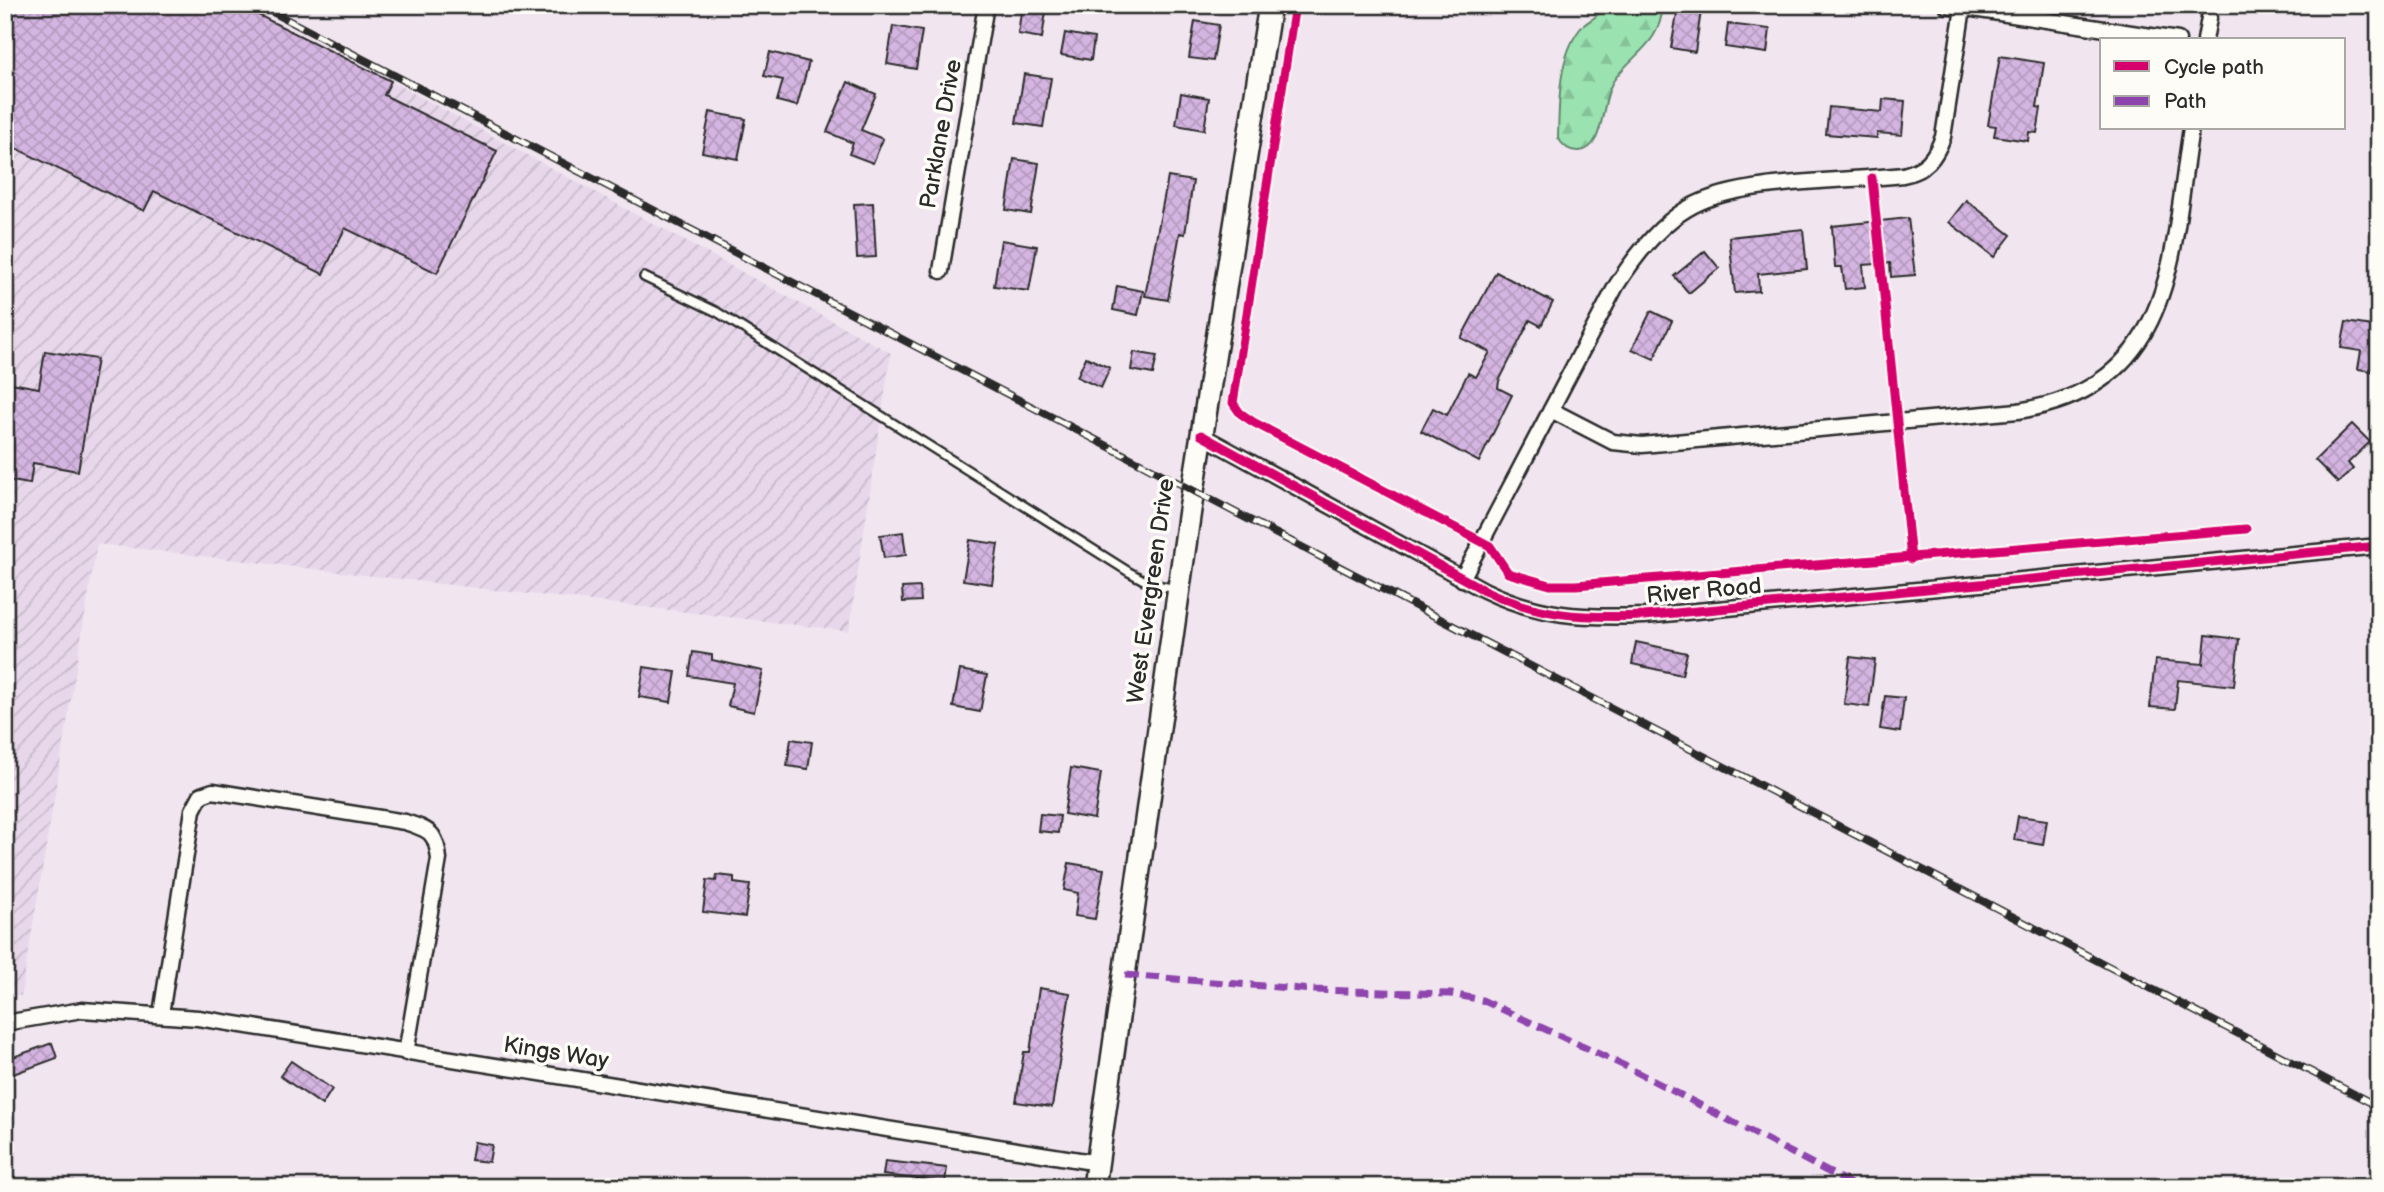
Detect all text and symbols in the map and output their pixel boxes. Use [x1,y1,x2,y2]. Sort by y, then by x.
legend [2100,38,2346,130]
text: Cycle path [2164,55,2264,80]
street label: Parklane Drive [914,57,968,211]
text: Path [2164,89,2206,114]
street label: West Evergreen Drive [1121,477,1181,705]
street label: River Road [1645,572,1763,610]
street label: Kings Way [501,1031,611,1075]

